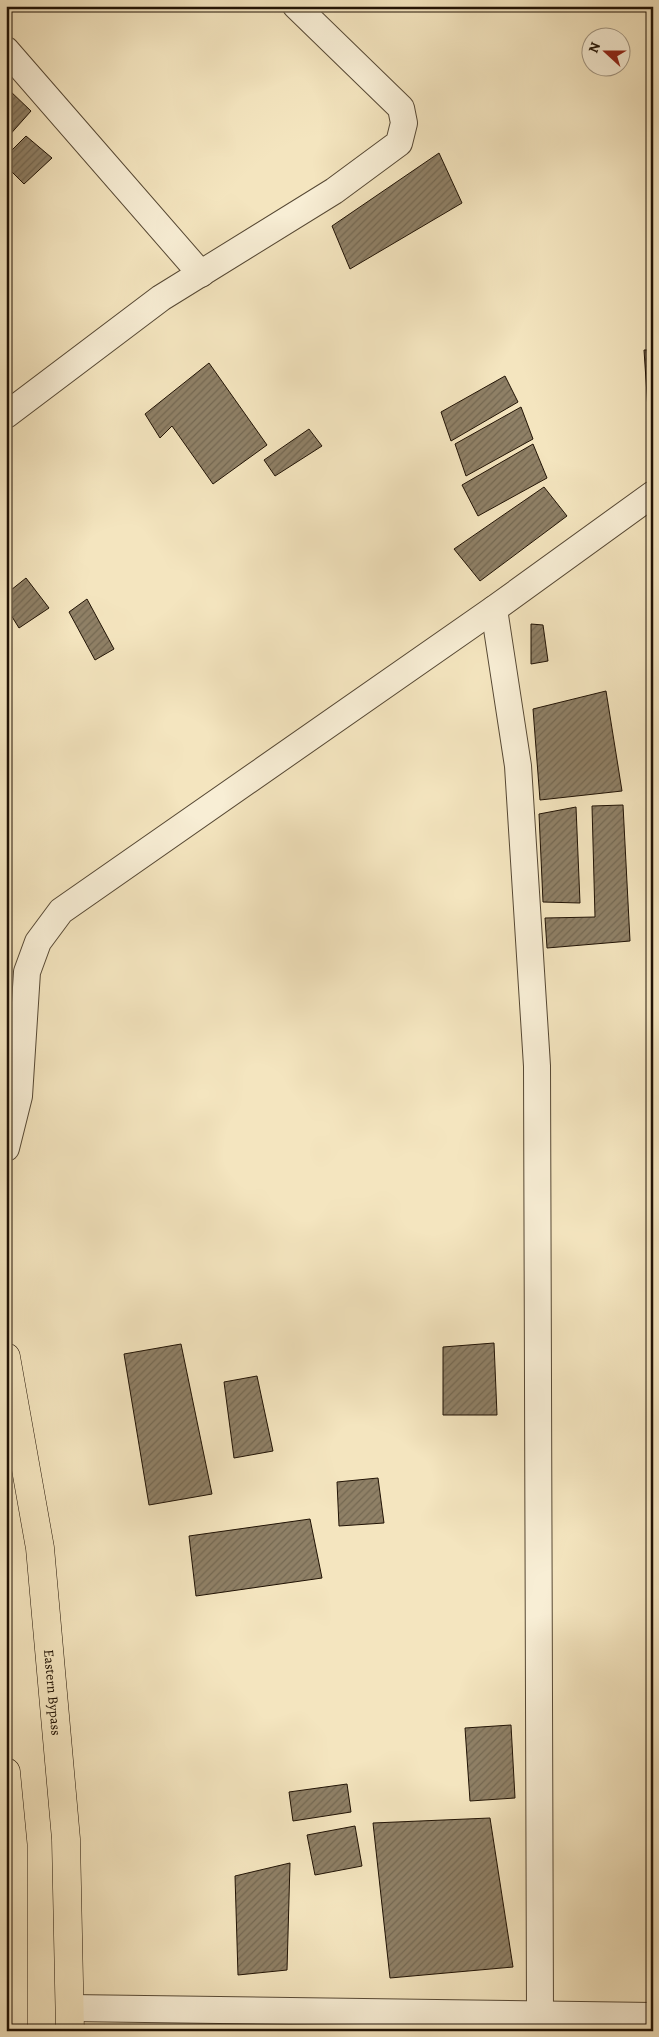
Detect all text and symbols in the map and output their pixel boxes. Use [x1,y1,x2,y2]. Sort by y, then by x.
north arrow [582,28,632,78]
text: N [584,39,605,56]
street label: Eastern Bypass [40,1648,66,1736]

